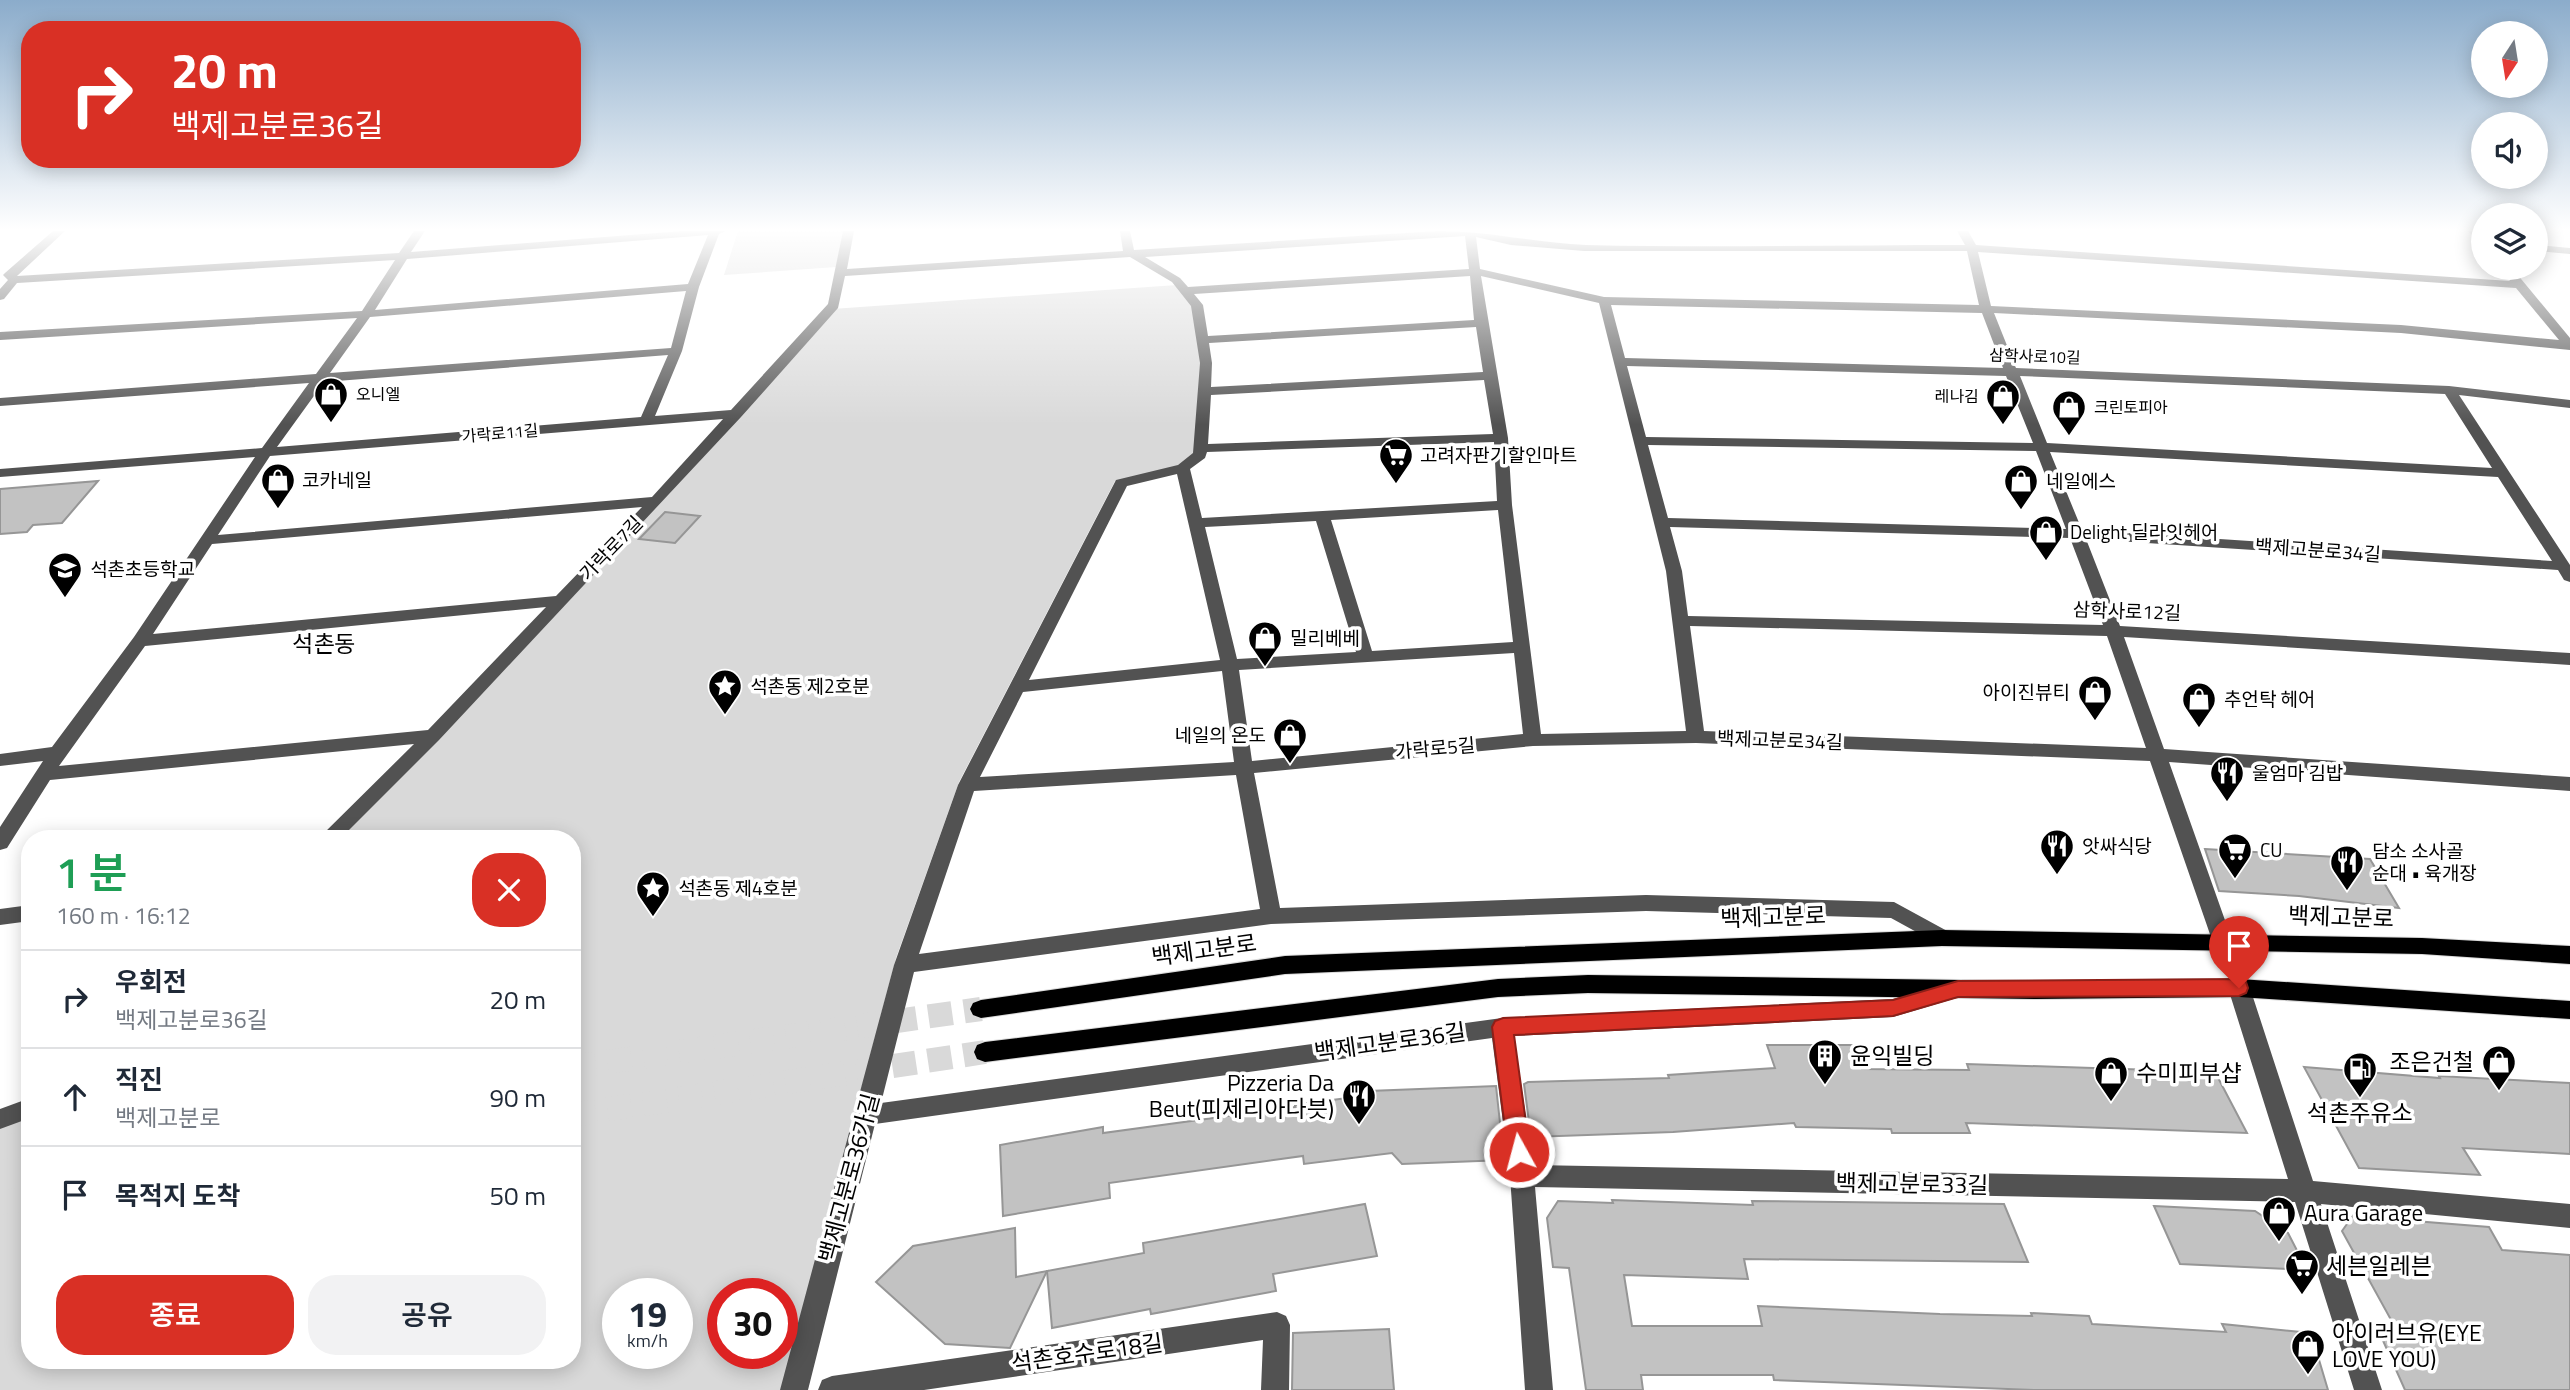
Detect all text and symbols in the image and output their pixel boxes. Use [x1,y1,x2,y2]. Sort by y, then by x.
north arrow [2471,21,2548,98]
map controls [2471,21,2548,280]
text: 20 m [171,32,278,107]
icon: right [56,49,147,140]
text: 백제고분로36길 [171,101,383,149]
button: sound [2471,112,2548,189]
button: layers [2471,203,2548,280]
street label: 삼학사로10길 [1989,342,2081,370]
shop icon: 오니엘 [312,375,350,424]
shop icon: 레나김 [1984,377,2022,426]
place label: 오니엘 [356,382,400,406]
place label: 레나김 [1935,384,1979,408]
shop icon: 크린토피아 [2050,388,2088,437]
place label: 크린토피아 [2094,395,2168,419]
street label: 가락로11길 [461,418,539,448]
supermarket icon: 고려자판기할인마트 [1377,436,1415,485]
place label: 고려자판기할인마트 [1420,440,1577,469]
shop icon: 코카네일 [259,461,297,510]
shop icon: 네일에스 [2002,462,2040,511]
place label: 코카네일 [302,465,372,494]
place label: 네일에스 [2046,466,2116,495]
street label: 가락로7길 [572,509,649,587]
shop icon: Delight 딜라잇헤어 [2027,513,2065,562]
place label: Delight 딜라잇헤어 [2070,517,2219,546]
street label: 백제고분로34길 [2254,531,2382,568]
school or university icon: 석촌초등학교 [46,550,84,599]
place label: 석촌초등학교 [90,554,195,583]
street label: 삼학사로12길 [2072,594,2182,627]
shop icon: 밀리베베 [1246,619,1284,668]
place label: 밀리베베 [1290,623,1360,652]
district label: 석촌동 [292,626,356,661]
place icon: 석촌동 제2호분 [706,667,744,716]
place label: 석촌동 제2호분 [750,671,870,700]
shop icon: 아이진뷰티 [2076,673,2114,722]
place label: 아이진뷰티 [1983,677,2070,706]
shop icon: 추언탁 헤어 [2180,680,2218,729]
place label: 추언탁 헤어 [2224,684,2316,713]
shop icon: 네일의 온도 [1271,716,1309,765]
place label: 네일의 온도 [1174,720,1266,749]
street label: 백제고분로34길 [1716,723,1844,756]
street label: 가락로5길 [1394,730,1476,765]
restaurant icon: 울엄마 김밥 [2208,754,2246,803]
place label: 울엄마 김밥 [2252,758,2344,787]
restaurant icon: 앗싸식당 [2038,827,2076,876]
place label: 앗싸식당 [2082,831,2152,860]
supermarket icon: CU [2216,831,2254,880]
place label: CU [2260,835,2283,864]
place label: 담소 소사골 순대 • 육개장 [2372,836,2477,887]
text: 1 분 [56,840,127,904]
restaurant icon: 담소 소사골 순대 • 육개장 [2328,843,2366,892]
button: close [472,853,546,927]
place icon: 석촌동 제4호분 [634,869,672,918]
place label: 석촌동 제4호분 [678,873,798,902]
street label: 백제고분로 [1719,897,1826,936]
street label: 백제고분로 [2288,897,2395,936]
text: 160 m · 16:12 [56,898,191,933]
pin [2209,916,2269,988]
street label: 백제고분로 [1149,925,1259,974]
icon: arrive [2220,927,2258,965]
text: 우회전 [115,962,187,1001]
icon: right [56,980,94,1018]
text: 20 m [489,980,546,1019]
text: 백제고분로36길 [115,1002,268,1037]
street label: 백제고분로36길 [1312,1014,1468,1069]
building icon: 윤익빌딩 [1806,1037,1844,1086]
place label: 윤익빌딩 [1850,1038,1935,1073]
shop icon: 조은건철 [2480,1043,2518,1092]
place label: 조은건철 [2389,1044,2474,1079]
fuel station icon: 석촌주유소 [2341,1050,2379,1099]
shop icon: 수미피부샵 [2092,1054,2130,1103]
place label: 수미피부샵 [2136,1055,2242,1090]
text: 직진 [115,1060,163,1099]
place label: Pizzeria Da Beut(피제리아다븟) [1149,1065,1334,1126]
restaurant icon: Pizzeria Da Beut(피제리아다븟) [1340,1077,1378,1126]
icon: ahead [56,1078,94,1116]
text: 90 m [489,1078,546,1117]
street label: 백제고분로36가길 [809,1089,888,1266]
place label: 석촌주유소 [2307,1095,2413,1130]
text: 백제고분로 [115,1100,221,1135]
position arrow [1482,1115,1556,1189]
street label: 백제고분로33길 [1835,1165,1989,1202]
icon: arrive [56,1176,94,1214]
text: 목적지 도착 [115,1176,240,1215]
text: 50 m [489,1176,546,1215]
shop icon: Aura Garage [2260,1194,2298,1243]
place label: Aura Garage [2304,1195,2423,1230]
supermarket icon: 세븐일레븐 [2283,1247,2321,1296]
place label: 세븐일레븐 [2326,1248,2432,1283]
button: 종료 [56,1275,294,1355]
button: 공유 [308,1275,546,1355]
speed limit sign: 30 [707,1278,798,1369]
text: 19 [628,1287,667,1341]
place label: 아이러브유(EYE LOVE YOU) [2332,1315,2482,1376]
street label: 석촌호수로18길 [1009,1325,1165,1380]
text: km/h [627,1327,668,1354]
shop icon: 아이러브유(EYE LOVE YOU) [2289,1327,2327,1376]

